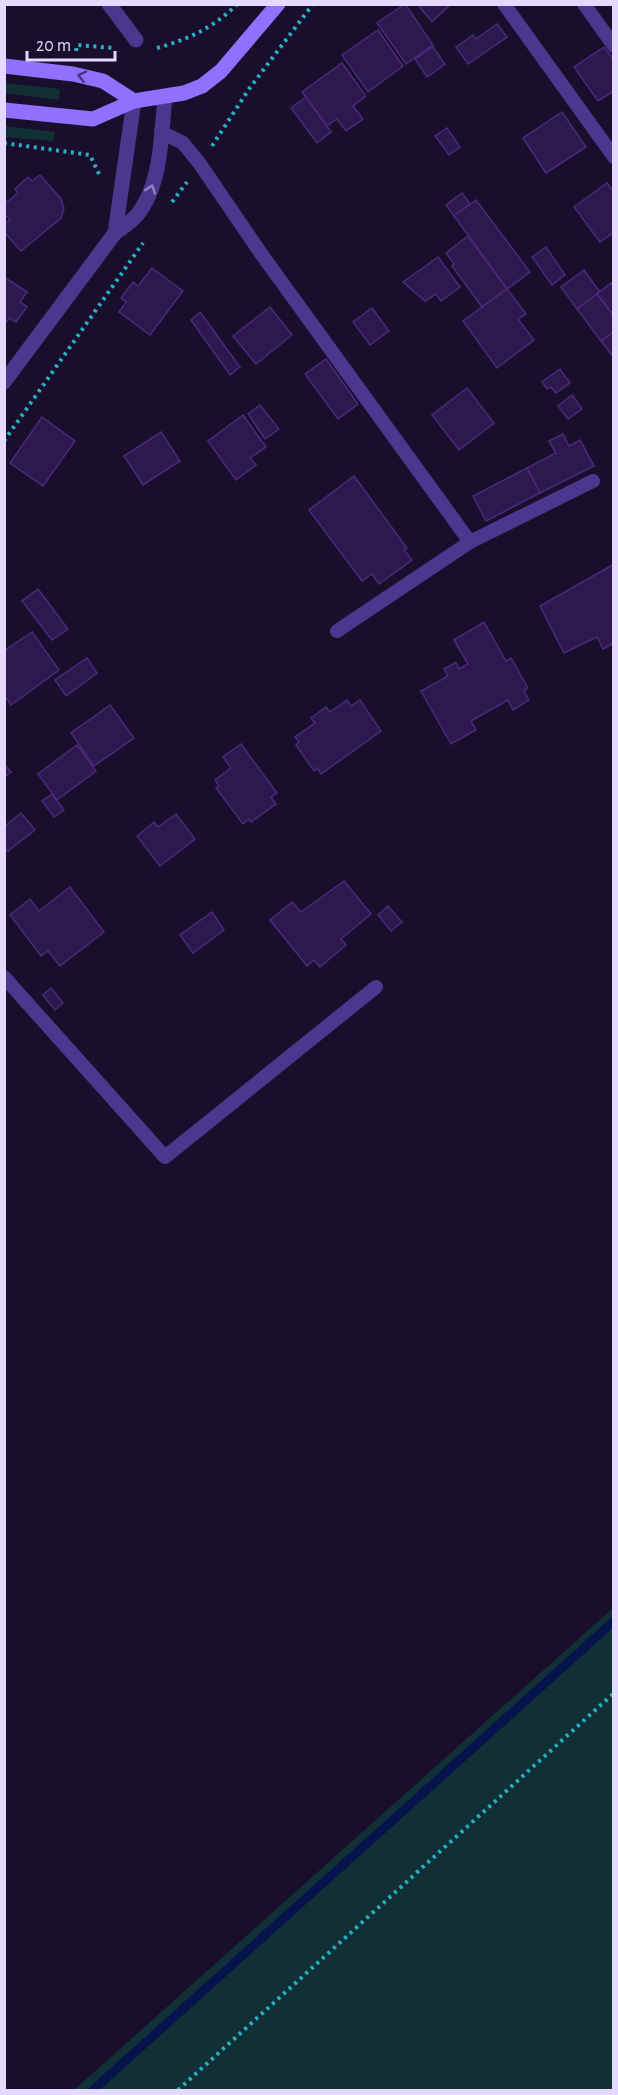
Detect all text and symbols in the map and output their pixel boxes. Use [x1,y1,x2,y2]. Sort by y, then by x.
scale bar [27,24,116,62]
text: 20 m [36,37,71,55]
one-way arrow [77,71,87,84]
one-way arrow [143,184,156,195]

